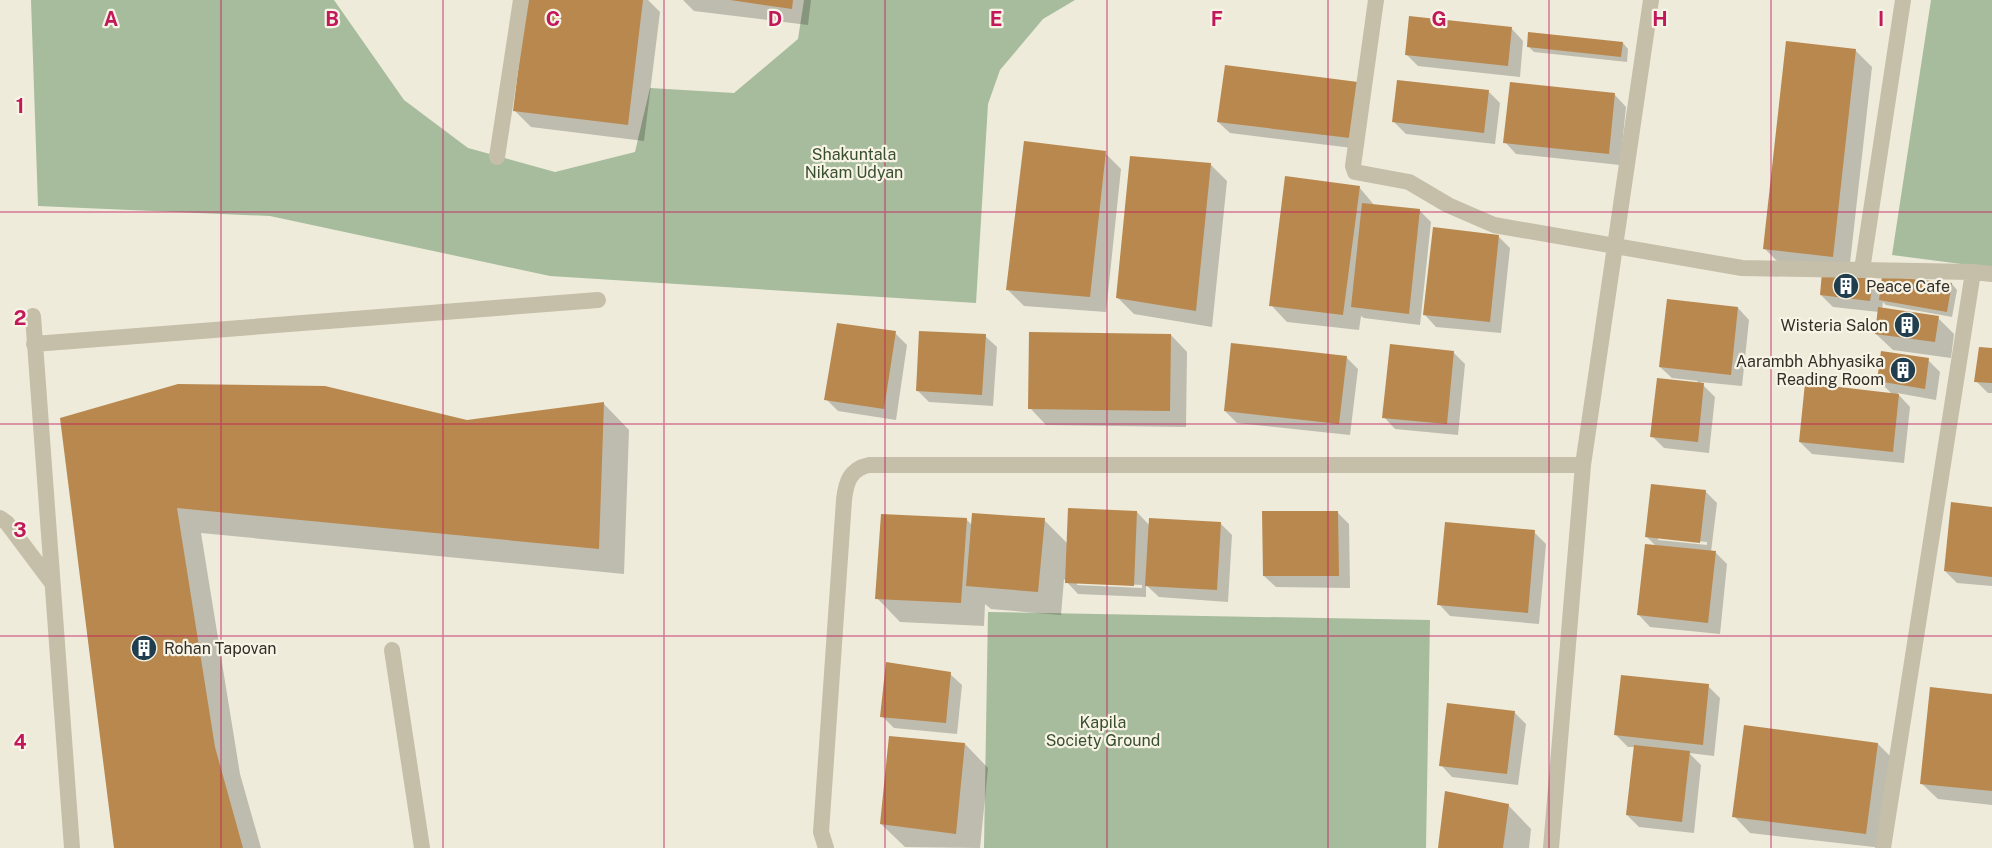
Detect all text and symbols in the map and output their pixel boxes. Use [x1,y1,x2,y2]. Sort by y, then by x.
text: A [104,7,118,31]
text: B [325,7,339,31]
text: C [546,7,560,31]
text: D [768,7,782,31]
text: E [990,7,1002,31]
text: F [1211,7,1223,31]
text: G [1431,7,1447,31]
text: H [1652,7,1668,31]
text: I [1878,7,1884,31]
text: 1 [16,94,24,118]
park label: Shakuntala Nikam Udyan [805,145,903,182]
building icon: Peace Cafe [1831,271,1861,301]
place label: Peace Cafe [1866,277,1950,296]
text: 2 [14,306,26,330]
building icon: Wisteria Salon [1892,310,1922,340]
place label: Wisteria Salon [1781,316,1888,335]
place label: Aarambh Abhyasika Reading Room [1736,352,1884,389]
building icon: Aarambh Abhyasika Reading Room [1888,355,1918,385]
text: 3 [13,518,27,542]
building icon: Rohan Tapovan [129,633,159,663]
place label: Rohan Tapovan [164,639,277,658]
park label: Kapila Society Ground [1046,713,1160,750]
text: 4 [13,730,27,754]

